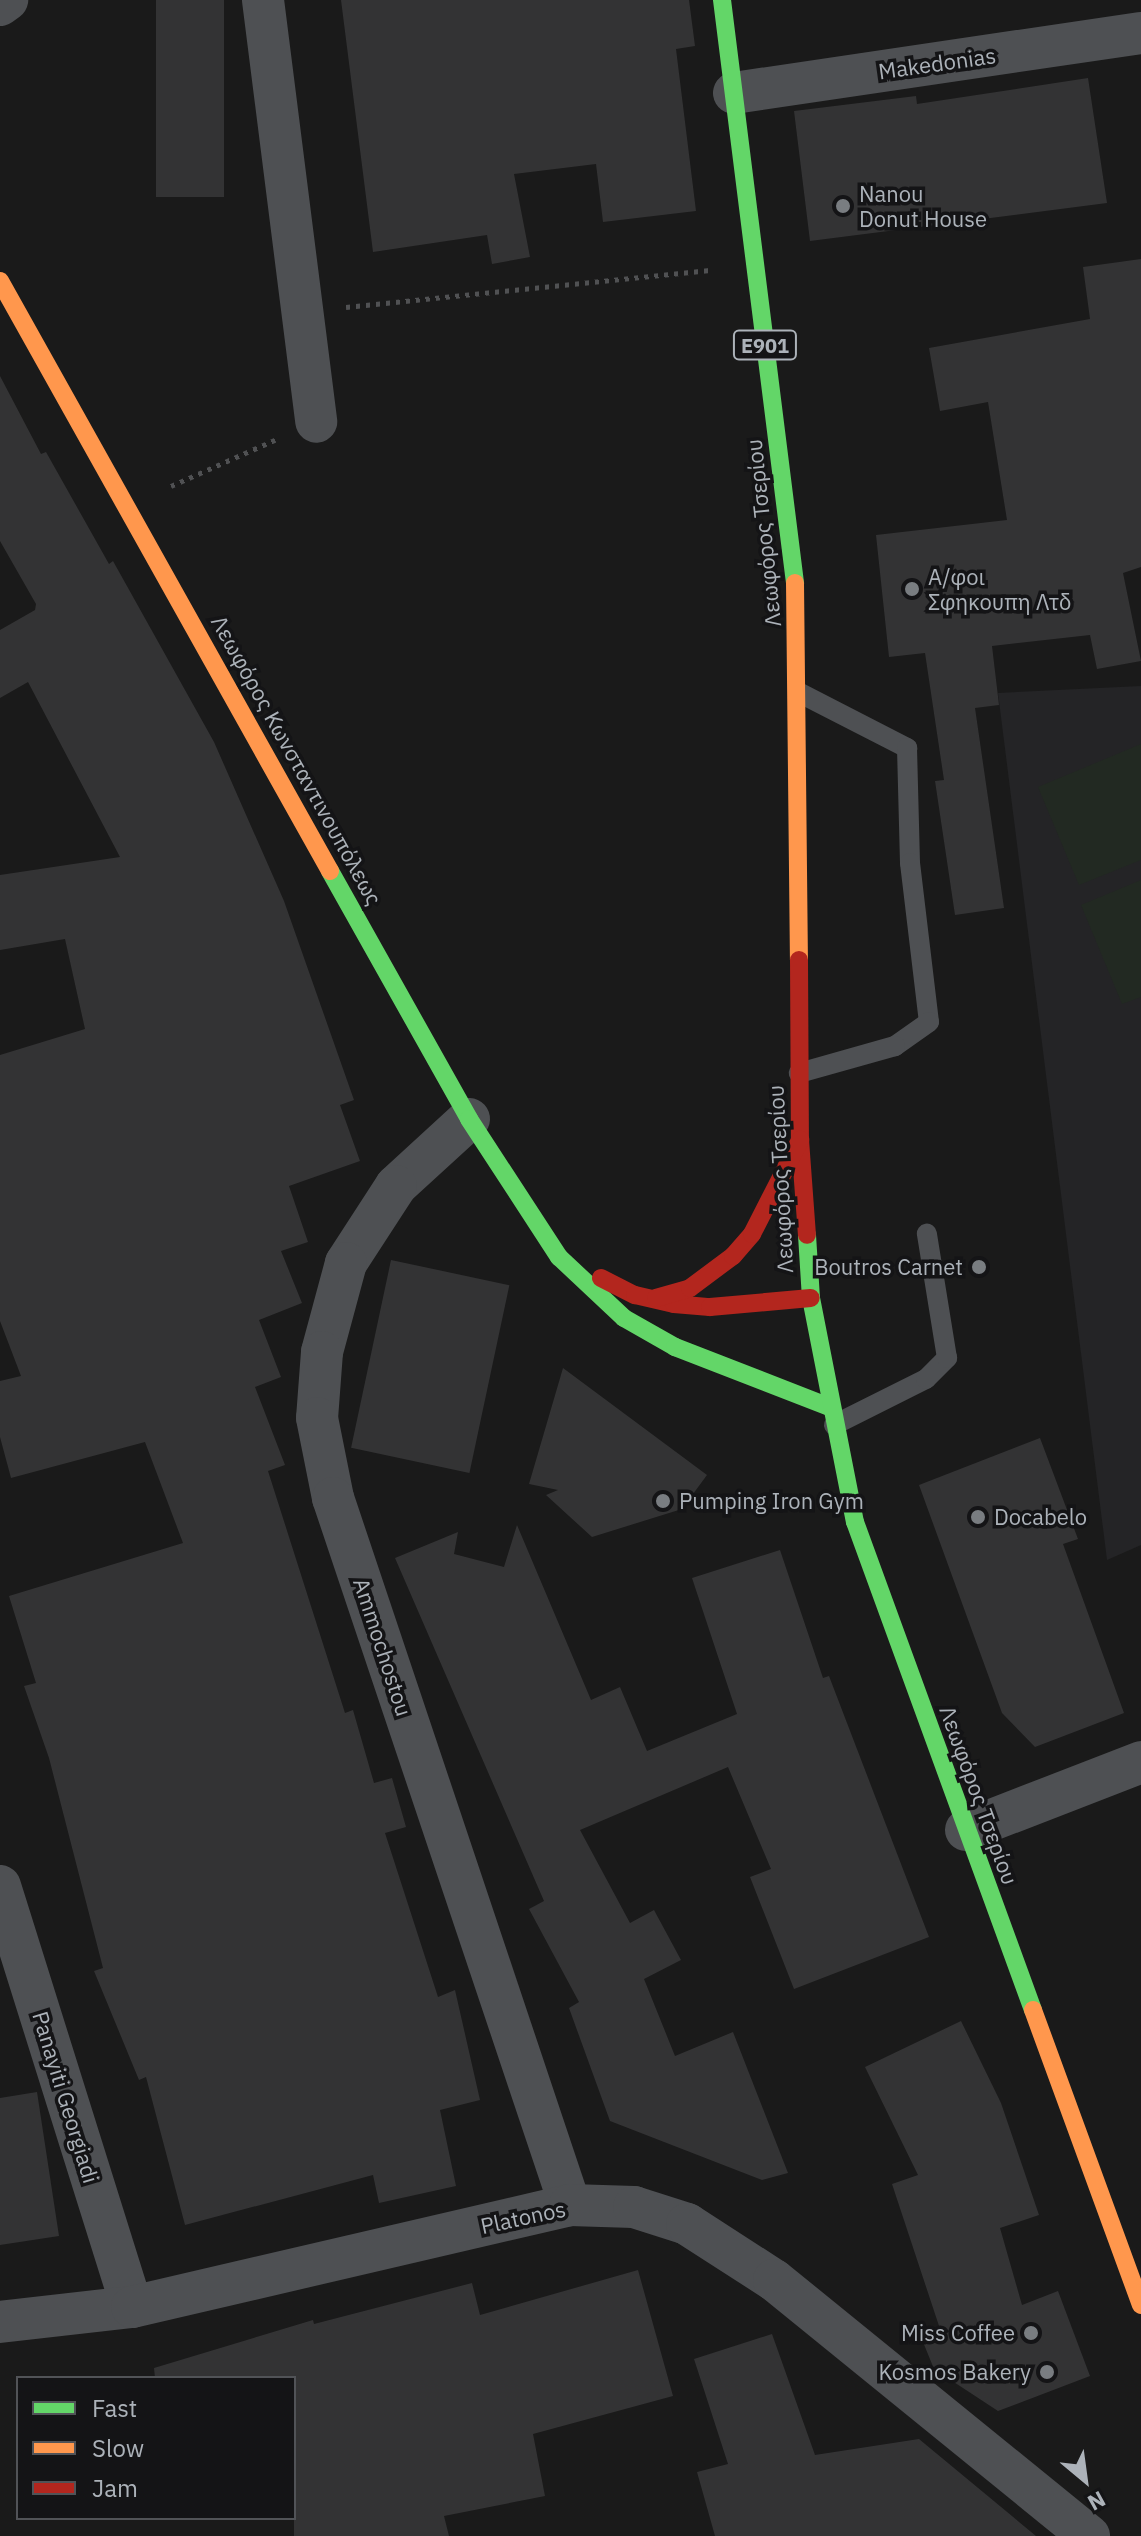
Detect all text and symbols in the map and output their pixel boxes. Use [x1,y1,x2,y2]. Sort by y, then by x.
street label: Makedonias [877,42,997,84]
place label: Nanou Donut House [859,180,987,232]
marker: Nanou Donut House [834,197,852,215]
road number: E901 [731,329,799,361]
street label: Λεωφόρος Τσερίου [740,438,786,628]
place label: Α/φοι Σφηκουπη Λτδ [928,563,1071,614]
marker: Α/φοι Σφηκουπη Λτδ [903,580,921,598]
street label: Λεωφόρος Κωνσταντινουπόλεως [206,610,388,910]
street label: Λεωφόρος Τσερίου [762,1084,798,1274]
place label: Boutros Carnet [814,1254,963,1280]
marker: Boutros Carnet [970,1258,988,1276]
place label: Pumping Iron Gym [679,1488,864,1514]
marker: Pumping Iron Gym [654,1492,672,1510]
place label: Docabelo [994,1504,1087,1530]
marker: Docabelo [969,1508,987,1526]
street label: Ammochostou [348,1575,418,1719]
street label: Λεωφόρος Τσερίου [934,1702,1024,1888]
street label: Panayiti Georgiadi [27,2008,105,2186]
street label: Platonos [478,2195,568,2239]
place label: Miss Coffee [901,2320,1015,2346]
marker: Miss Coffee [1022,2324,1040,2342]
place label: Kosmos Bakery [878,2359,1031,2385]
marker: Kosmos Bakery [1038,2363,1056,2381]
legend [16,2376,296,2520]
text: Fast [92,2392,137,2424]
text: Slow [92,2432,144,2464]
north arrow [1045,2440,1125,2520]
text: Jam [92,2472,138,2504]
text: N [1083,2485,1111,2518]

